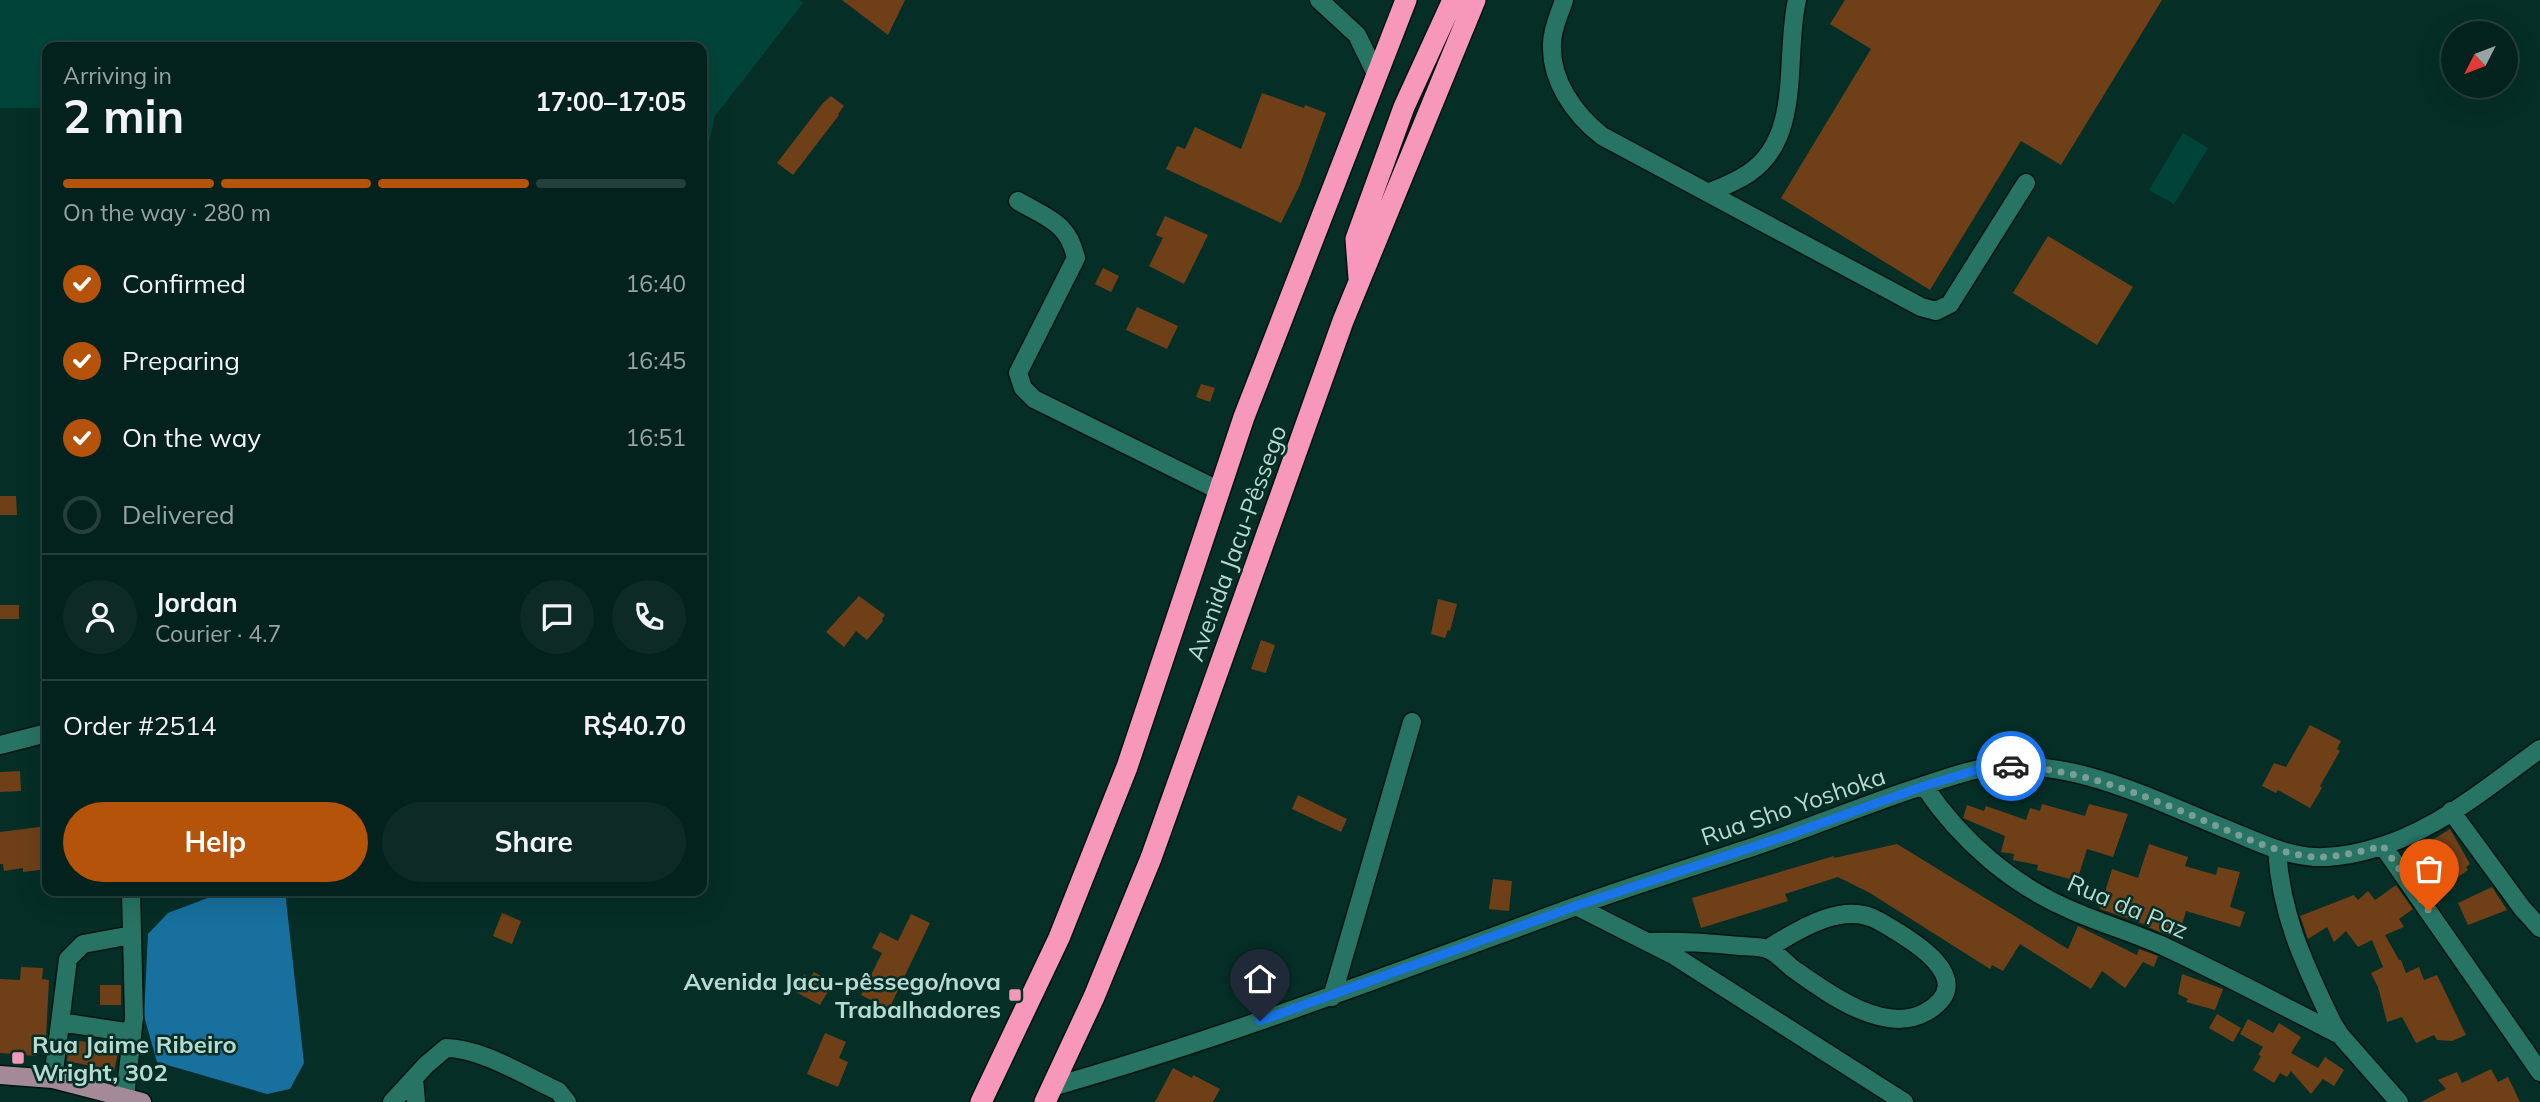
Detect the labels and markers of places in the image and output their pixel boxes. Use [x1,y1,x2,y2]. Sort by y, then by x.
pin [2399,839,2459,911]
pin [1230,949,1290,1021]
place label: Avenida Jacu-pêssego/nova Trabalhadores [684,966,1001,1024]
marker: Avenida Jacu-pêssego/nova Trabalhadores [1007,987,1023,1003]
place label: Rua Jaime Ribeiro Wright, 302 [32,1029,237,1087]
marker: Rua Jaime Ribeiro Wright, 302 [10,1050,26,1066]

